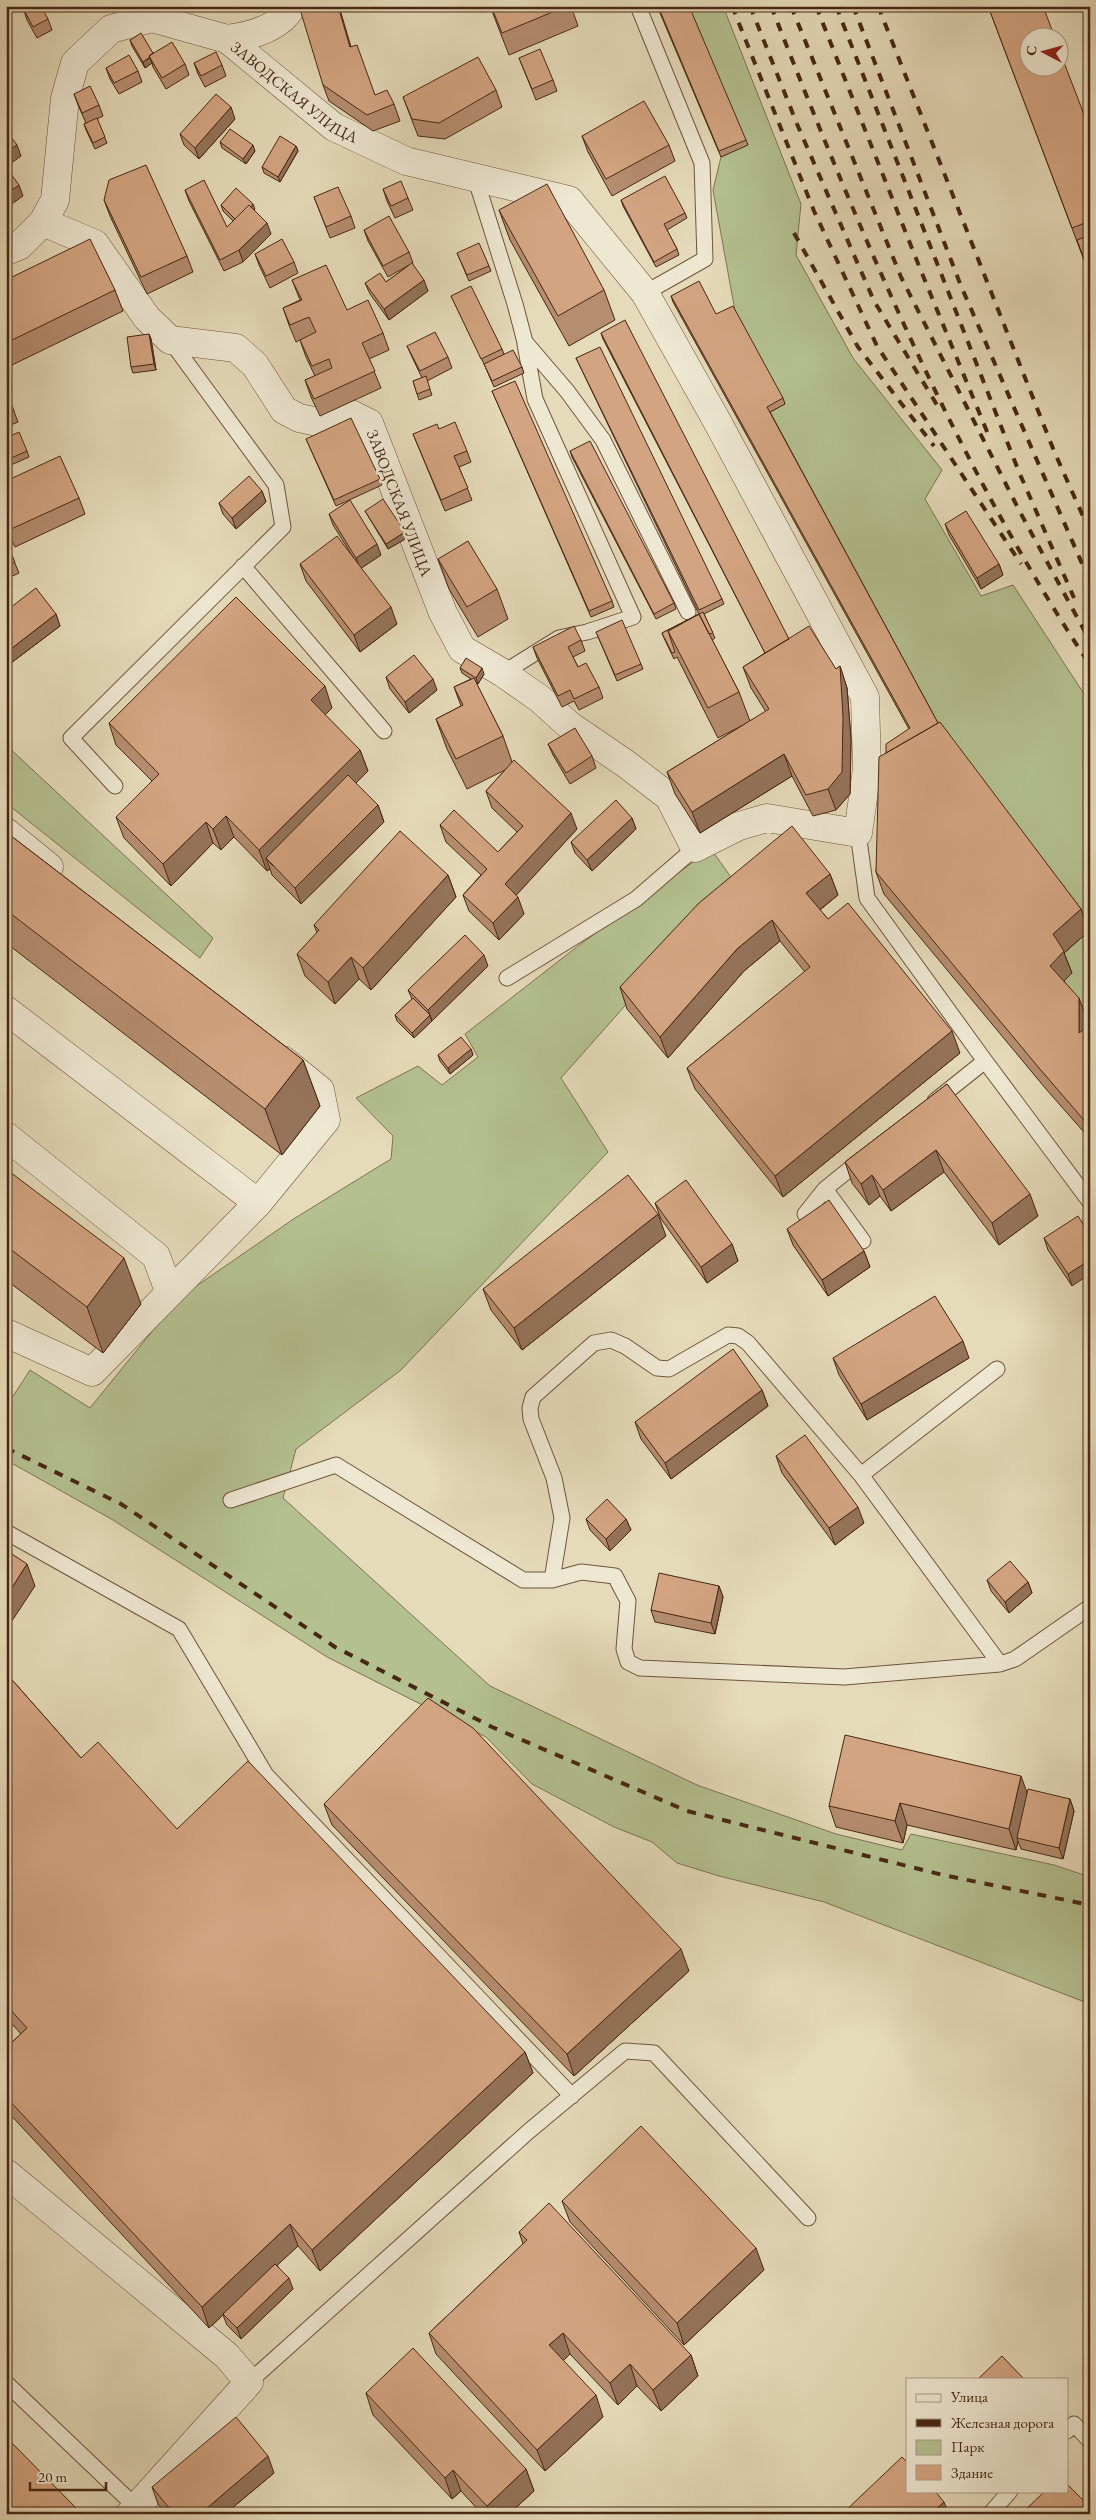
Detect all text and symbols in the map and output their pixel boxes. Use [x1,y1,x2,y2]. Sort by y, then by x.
north arrow [1018,28,1068,78]
street label: ЗАВОДСКАЯ УЛИЦА [227,37,362,148]
text: С [1022,45,1041,57]
street label: ЗАВОДСКАЯ УЛИЦА [362,427,438,580]
legend [906,2378,1068,2492]
text: Улица [950,2387,988,2406]
text: Железная дорога [950,2413,1054,2432]
text: Парк [951,2437,984,2456]
scale bar [30,2460,106,2492]
text: Здание [951,2463,993,2482]
text: 20 m [38,2467,67,2486]

